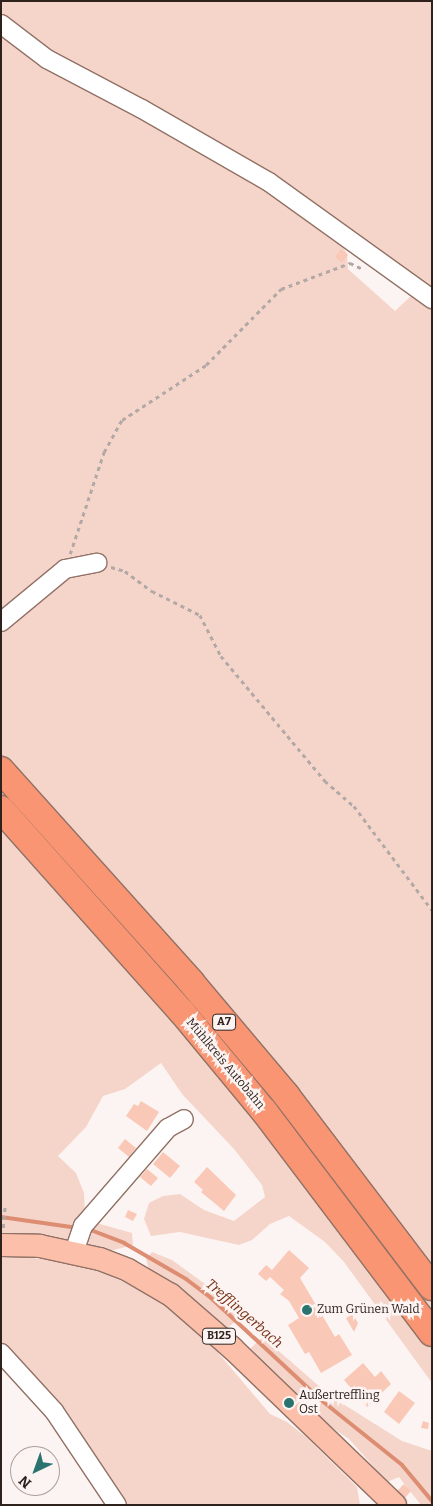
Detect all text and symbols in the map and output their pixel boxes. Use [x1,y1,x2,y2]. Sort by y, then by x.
road number: A7 [212,1014,236,1030]
street label: Mühlkreis Autobahn [183,1016,267,1112]
water label: Trefflingerbach [202,1276,286,1352]
place label: Zum Grünen Wald [317,1303,420,1317]
marker: Zum Grünen Wald [301,1304,313,1316]
road number: B125 [202,1328,236,1344]
place label: Außertreffling Ost [299,1389,380,1417]
marker: Außertreffling Ost [283,1397,295,1409]
north arrow [10,1446,60,1496]
text: N [16,1472,35,1492]

